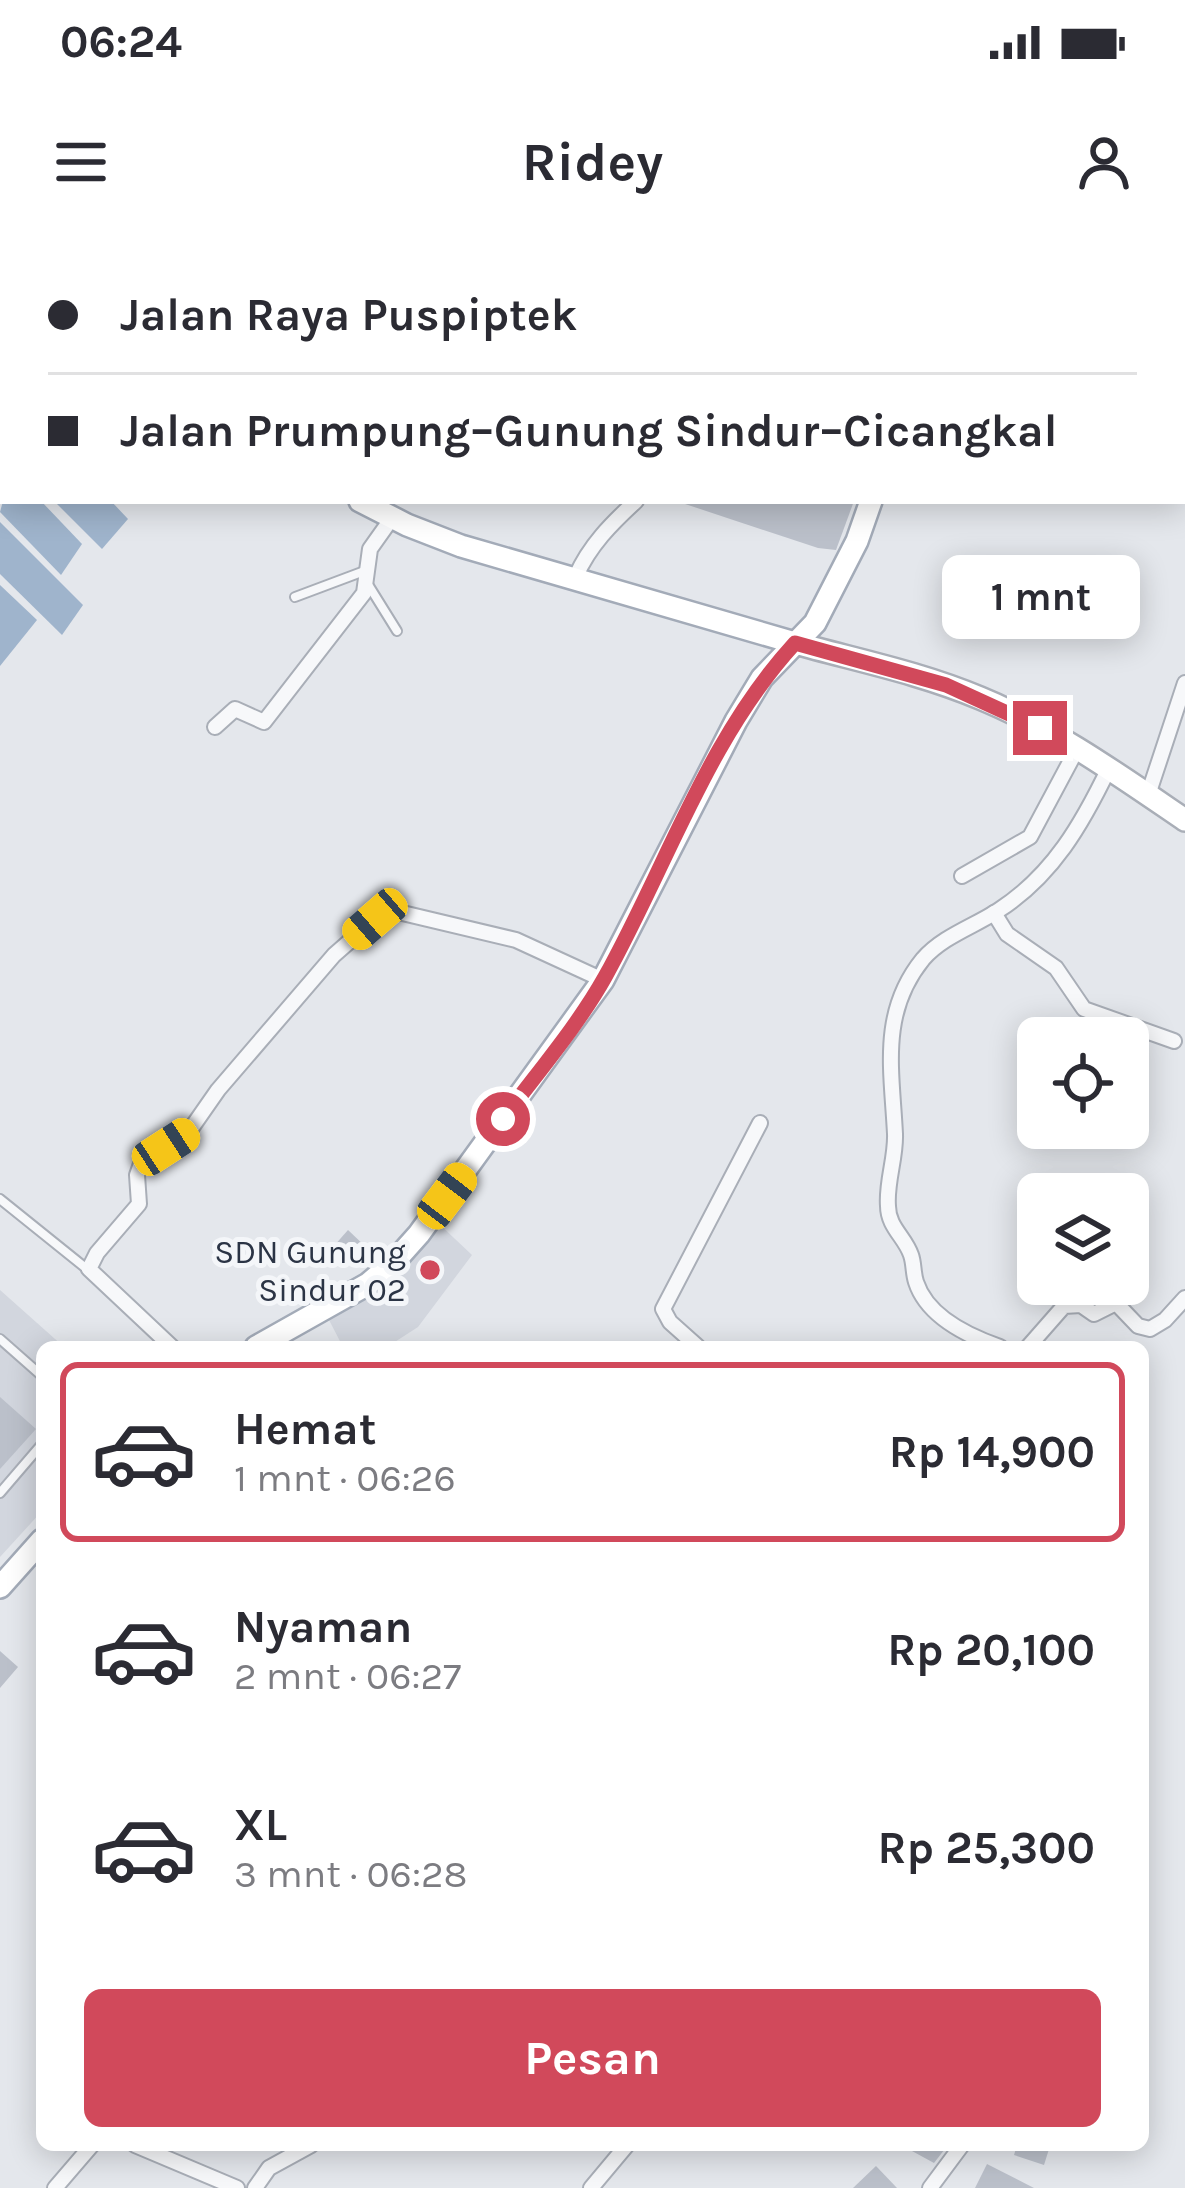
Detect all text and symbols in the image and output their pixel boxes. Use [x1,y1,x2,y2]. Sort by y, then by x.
text: 06:24 [60,16,182,68]
icon: menu [48,129,114,195]
icon: person [1071,129,1137,195]
text: Ridey [522,130,663,194]
text: Jalan Raya Puspiptek [120,289,577,341]
text: Jalan Prumpung–Gunung Sindur–Cicangkal [120,405,1057,457]
callout: 1 mnt [941,554,1139,638]
text: 1 mnt [991,574,1091,620]
route end [1013,701,1067,755]
car [336,882,414,956]
map controls [1017,1017,1149,1305]
button: locate [1017,1017,1149,1149]
route start [476,1092,530,1146]
car [126,1112,206,1182]
car [411,1156,483,1236]
button: layers [1017,1173,1149,1305]
place label: SDN Gunung Sindur 02 [214,1233,406,1309]
marker: SDN Gunung Sindur 02 [417,1257,443,1283]
icon: car [90,1398,198,1506]
text: Hemat [234,1403,376,1455]
text: Rp 14,900 [889,1426,1095,1478]
text: 1 mnt · 06:26 [234,1455,456,1501]
icon: car [90,1596,198,1704]
text: Nyaman [234,1601,412,1653]
text: Rp 20,100 [887,1624,1095,1676]
text: 2 mnt · 06:27 [234,1653,461,1699]
icon: car [90,1794,198,1902]
text: XL [234,1799,287,1851]
text: Rp 25,300 [877,1822,1095,1874]
text: 3 mnt · 06:28 [234,1851,468,1897]
button: Pesan [84,1989,1101,2127]

